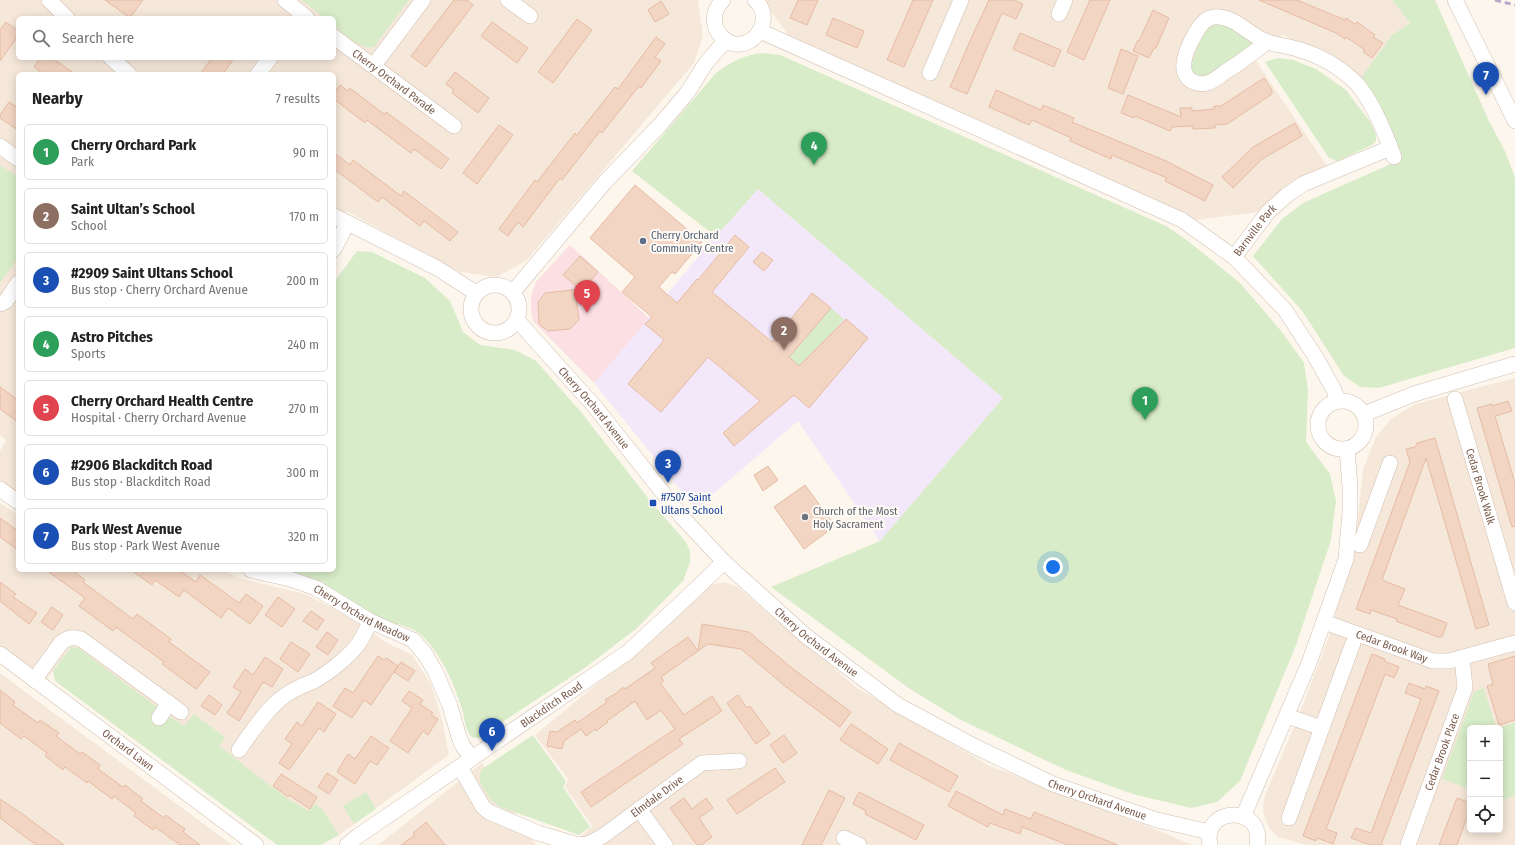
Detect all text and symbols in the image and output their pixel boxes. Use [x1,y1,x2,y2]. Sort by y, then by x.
search box [16,16,336,60]
icon: search [30,27,52,49]
text: Search here [62,29,134,47]
street label: Cherry Orchard Parade [349,47,438,117]
pin: 7 [1473,62,1499,95]
text: Nearby [32,88,83,109]
text: 7 results [276,91,320,106]
pin: 4 [801,132,827,165]
text: Cherry Orchard Park [71,136,196,154]
text: 1 [43,145,49,160]
text: 90 m [293,145,319,160]
text: Park [71,154,94,169]
text: Saint Ultan’s School [71,200,195,218]
street label: Barnville Park [1231,201,1280,259]
text: 2 [43,209,49,224]
text: 170 m [289,209,319,224]
text: School [71,218,107,233]
place label: Cherry Orchard Community Centre [651,229,734,255]
marker: Cherry Orchard Community Centre [638,236,648,246]
text: #2909 Saint Ultans School [71,264,233,282]
text: 3 [43,273,49,288]
text: 200 m [287,273,319,288]
pin: 5 [574,280,600,313]
text: Bus stop · Cherry Orchard Avenue [71,282,248,297]
pin: 2 [771,317,797,350]
text: Astro Pitches [71,328,153,346]
text: 4 [43,337,49,352]
text: 240 m [287,337,319,352]
text: Sports [71,346,106,361]
street label: Cherry Orchard Avenue [555,365,632,452]
pin: 1 [1132,387,1158,420]
text: Cherry Orchard Health Centre [71,392,253,410]
text: 5 [43,401,49,416]
text: 270 m [288,401,319,416]
text: Hospital · Cherry Orchard Avenue [71,410,246,425]
street label: Cedar Brook Walk [1463,447,1498,527]
pin: 3 [655,450,681,483]
text: #2906 Blackditch Road [71,456,213,474]
text: 6 [43,465,49,480]
text: 300 m [287,465,319,480]
text: Bus stop · Blackditch Road [71,474,211,489]
place label: #7507 Saint Ultans School [661,491,723,517]
marker: #7507 Saint Ultans School [648,498,658,508]
place label: Church of the Most Holy Sacrament [813,505,898,531]
marker: Church of the Most Holy Sacrament [800,512,810,522]
text: Park West Avenue [71,520,182,538]
text: 7 [43,529,49,544]
text: 320 m [288,529,319,544]
text: Bus stop · Park West Avenue [71,538,220,553]
your location [1043,557,1063,577]
street label: Cherry Orchard Meadow [311,582,412,645]
street label: Cherry Orchard Avenue [772,605,860,680]
street label: Cedar Brook Way [1354,628,1429,666]
street label: Blackditch Road [518,679,585,730]
street label: Cedar Brook Place [1422,712,1462,793]
pin: 6 [479,718,505,751]
map controls [1467,725,1503,833]
button: + [1467,725,1503,761]
street label: Orchard Lawn [99,726,157,774]
button: − [1467,761,1503,797]
street label: Elmdale Drive [628,773,686,820]
street label: Cherry Orchard Avenue [1046,776,1148,823]
button: locate [1467,797,1503,833]

